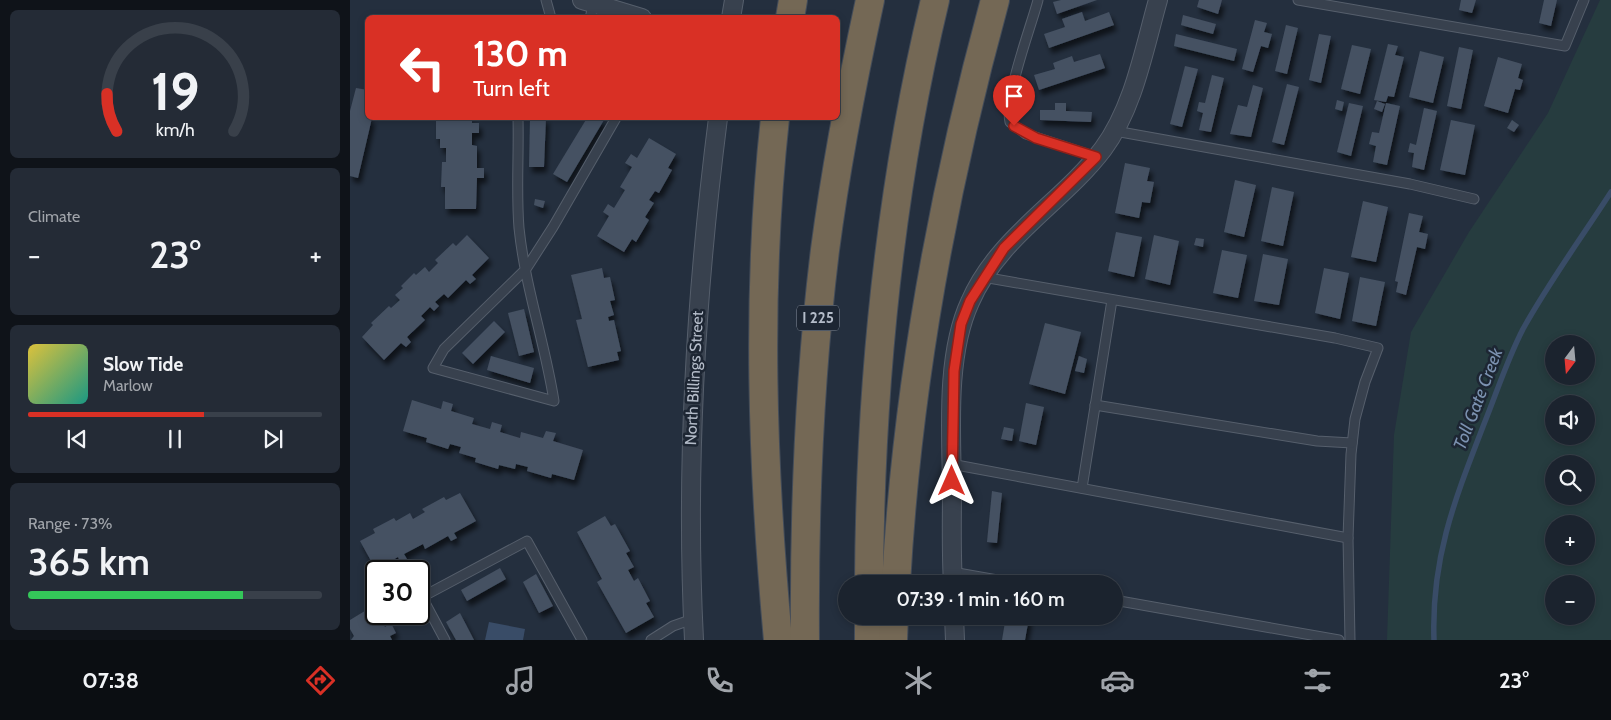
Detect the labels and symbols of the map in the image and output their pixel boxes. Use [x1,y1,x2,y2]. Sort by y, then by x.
pin [993,75,1035,126]
road number: I 225 [797,306,839,330]
street label: North Billings Street [681,310,707,446]
north arrow [1545,335,1595,385]
water label: Toll Gate Creek [1449,344,1508,453]
position arrow [925,454,977,506]
speed limit sign: 30 [365,560,430,625]

